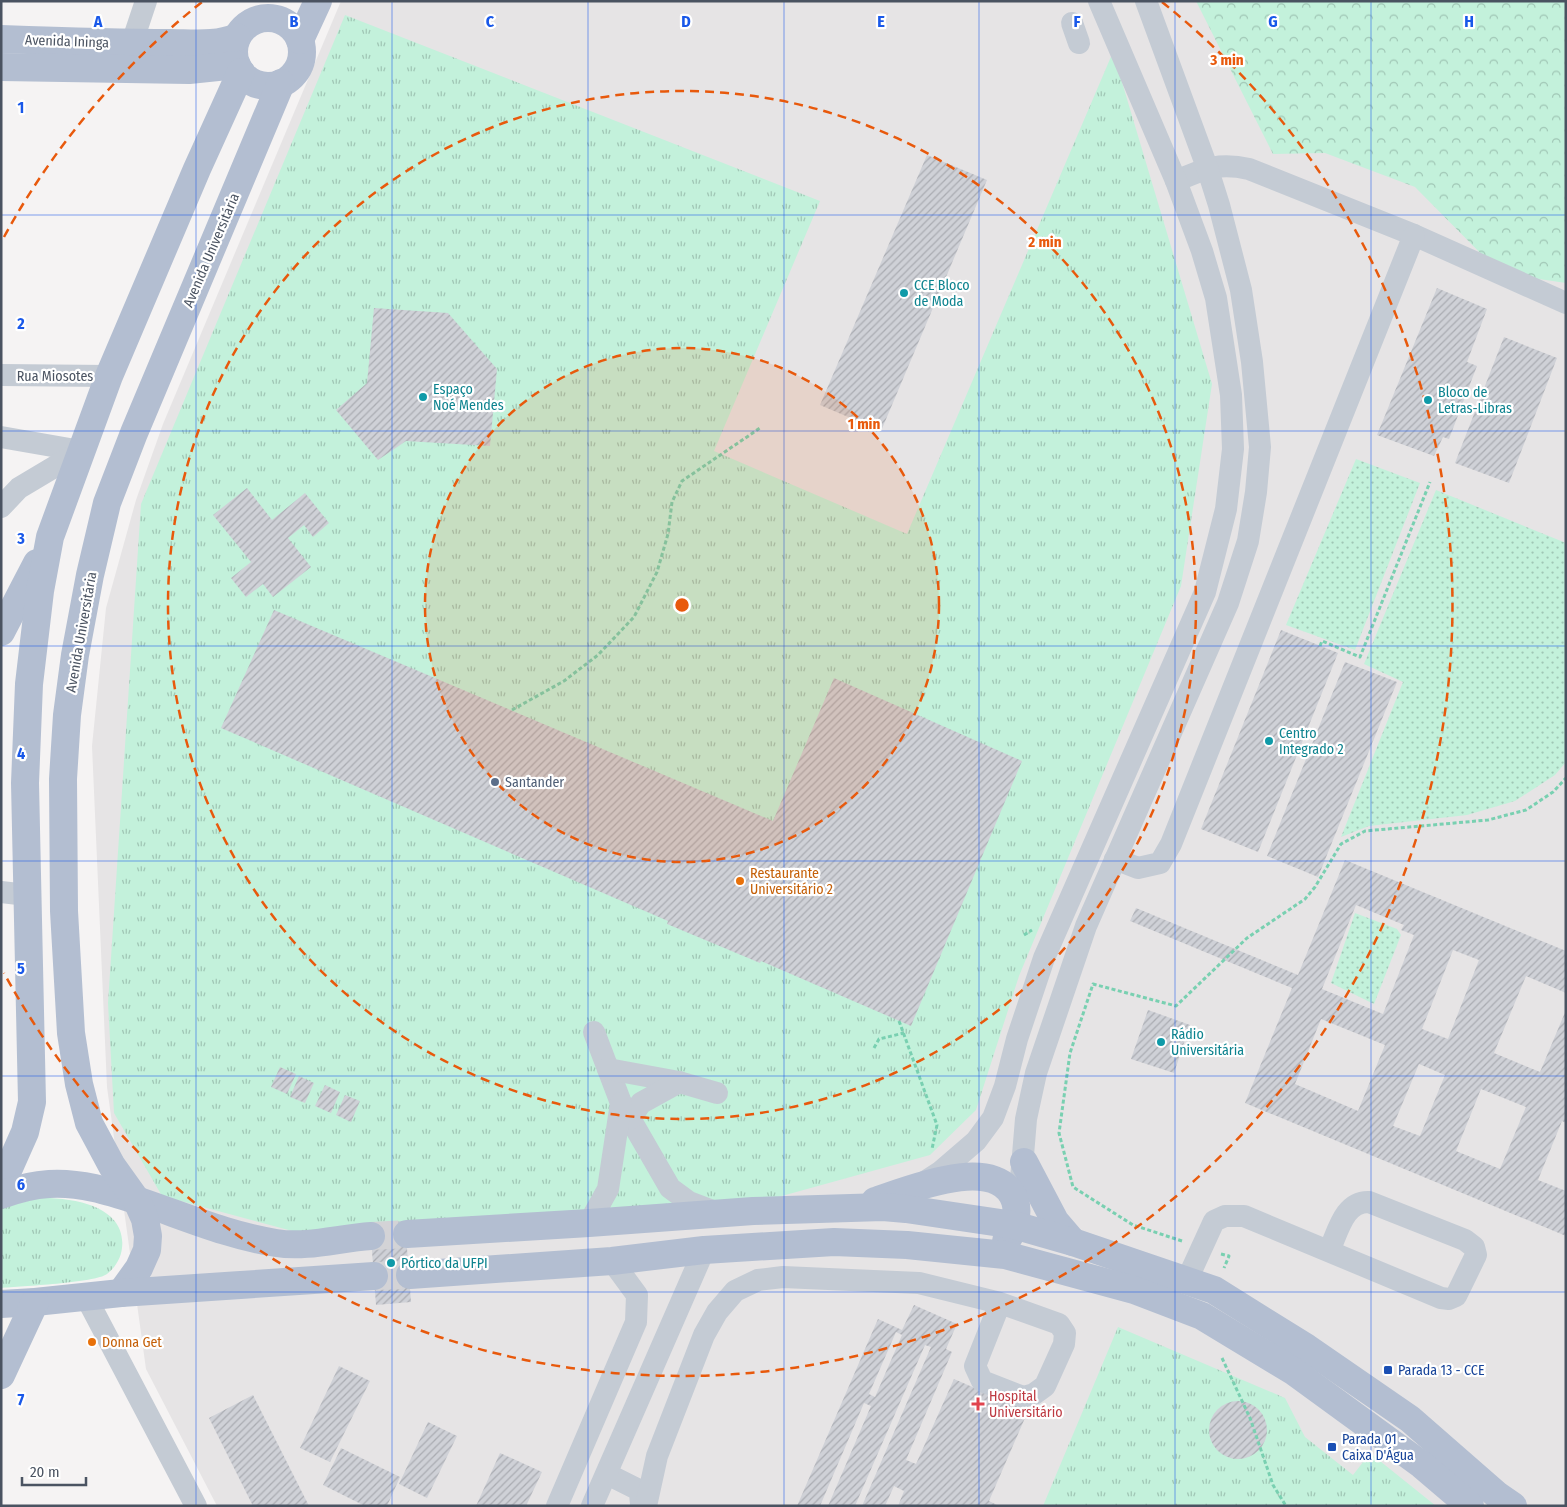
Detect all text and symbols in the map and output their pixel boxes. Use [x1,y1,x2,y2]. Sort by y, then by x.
text: A [93,12,103,31]
text: B [290,12,299,31]
text: C [486,12,495,31]
text: D [681,12,691,31]
text: E [877,12,885,31]
text: F [1073,12,1081,31]
text: G [1268,12,1278,31]
text: H [1464,12,1474,31]
street label: Avenida Ininga [25,32,109,51]
text: 3 min [1209,51,1244,69]
text: 1 [18,98,24,117]
street label: Avenida Universitária [180,191,243,310]
text: 2 min [1027,233,1062,251]
place label: CCE Bloco de Moda [914,277,970,310]
marker: CCE Bloco de Moda [898,287,910,299]
text: 2 [16,314,25,333]
street label: Rua Miosotes [17,368,93,385]
place label: Espaço Noé Mendes [433,381,504,414]
place label: Bloco de Letras-Libras [1438,384,1512,417]
marker: Espaço Noé Mendes [417,391,429,403]
marker: Bloco de Letras-Libras [1422,394,1434,406]
text: 1 min [848,415,880,433]
text: 3 [16,529,25,548]
street label: Avenida Universitária [63,570,100,694]
centre of rings [673,596,691,614]
place label: Centro Integrado 2 [1279,725,1344,758]
marker: Centro Integrado 2 [1263,735,1275,747]
text: 4 [17,744,25,763]
place label: Santander [505,774,564,791]
marker: Santander [489,776,501,788]
place label: Restaurante Universitário 2 [750,865,833,898]
marker: Restaurante Universitário 2 [734,875,746,887]
text: 5 [17,959,25,978]
place label: Rádio Universitária [1171,1026,1244,1059]
marker: Rádio Universitária [1155,1036,1167,1048]
text: 6 [17,1175,25,1194]
place label: Pórtico da UFPI [401,1255,488,1272]
marker: Pórtico da UFPI [385,1257,397,1269]
place label: Donna Get [102,1334,162,1351]
marker: Donna Get [86,1336,98,1348]
place label: Parada 13 - CCE [1398,1362,1485,1379]
marker: Parada 13 - CCE [1382,1364,1394,1376]
place label: Hospital Universitário [989,1388,1063,1421]
text: 7 [18,1390,25,1409]
marker: Hospital Universitário [971,1397,985,1411]
place label: Parada 01 - Caixa D'Água [1342,1431,1414,1464]
marker: Parada 01 - Caixa D'Água [1326,1441,1338,1453]
scale bar [22,1454,86,1486]
text: 20 m [30,1463,60,1481]

